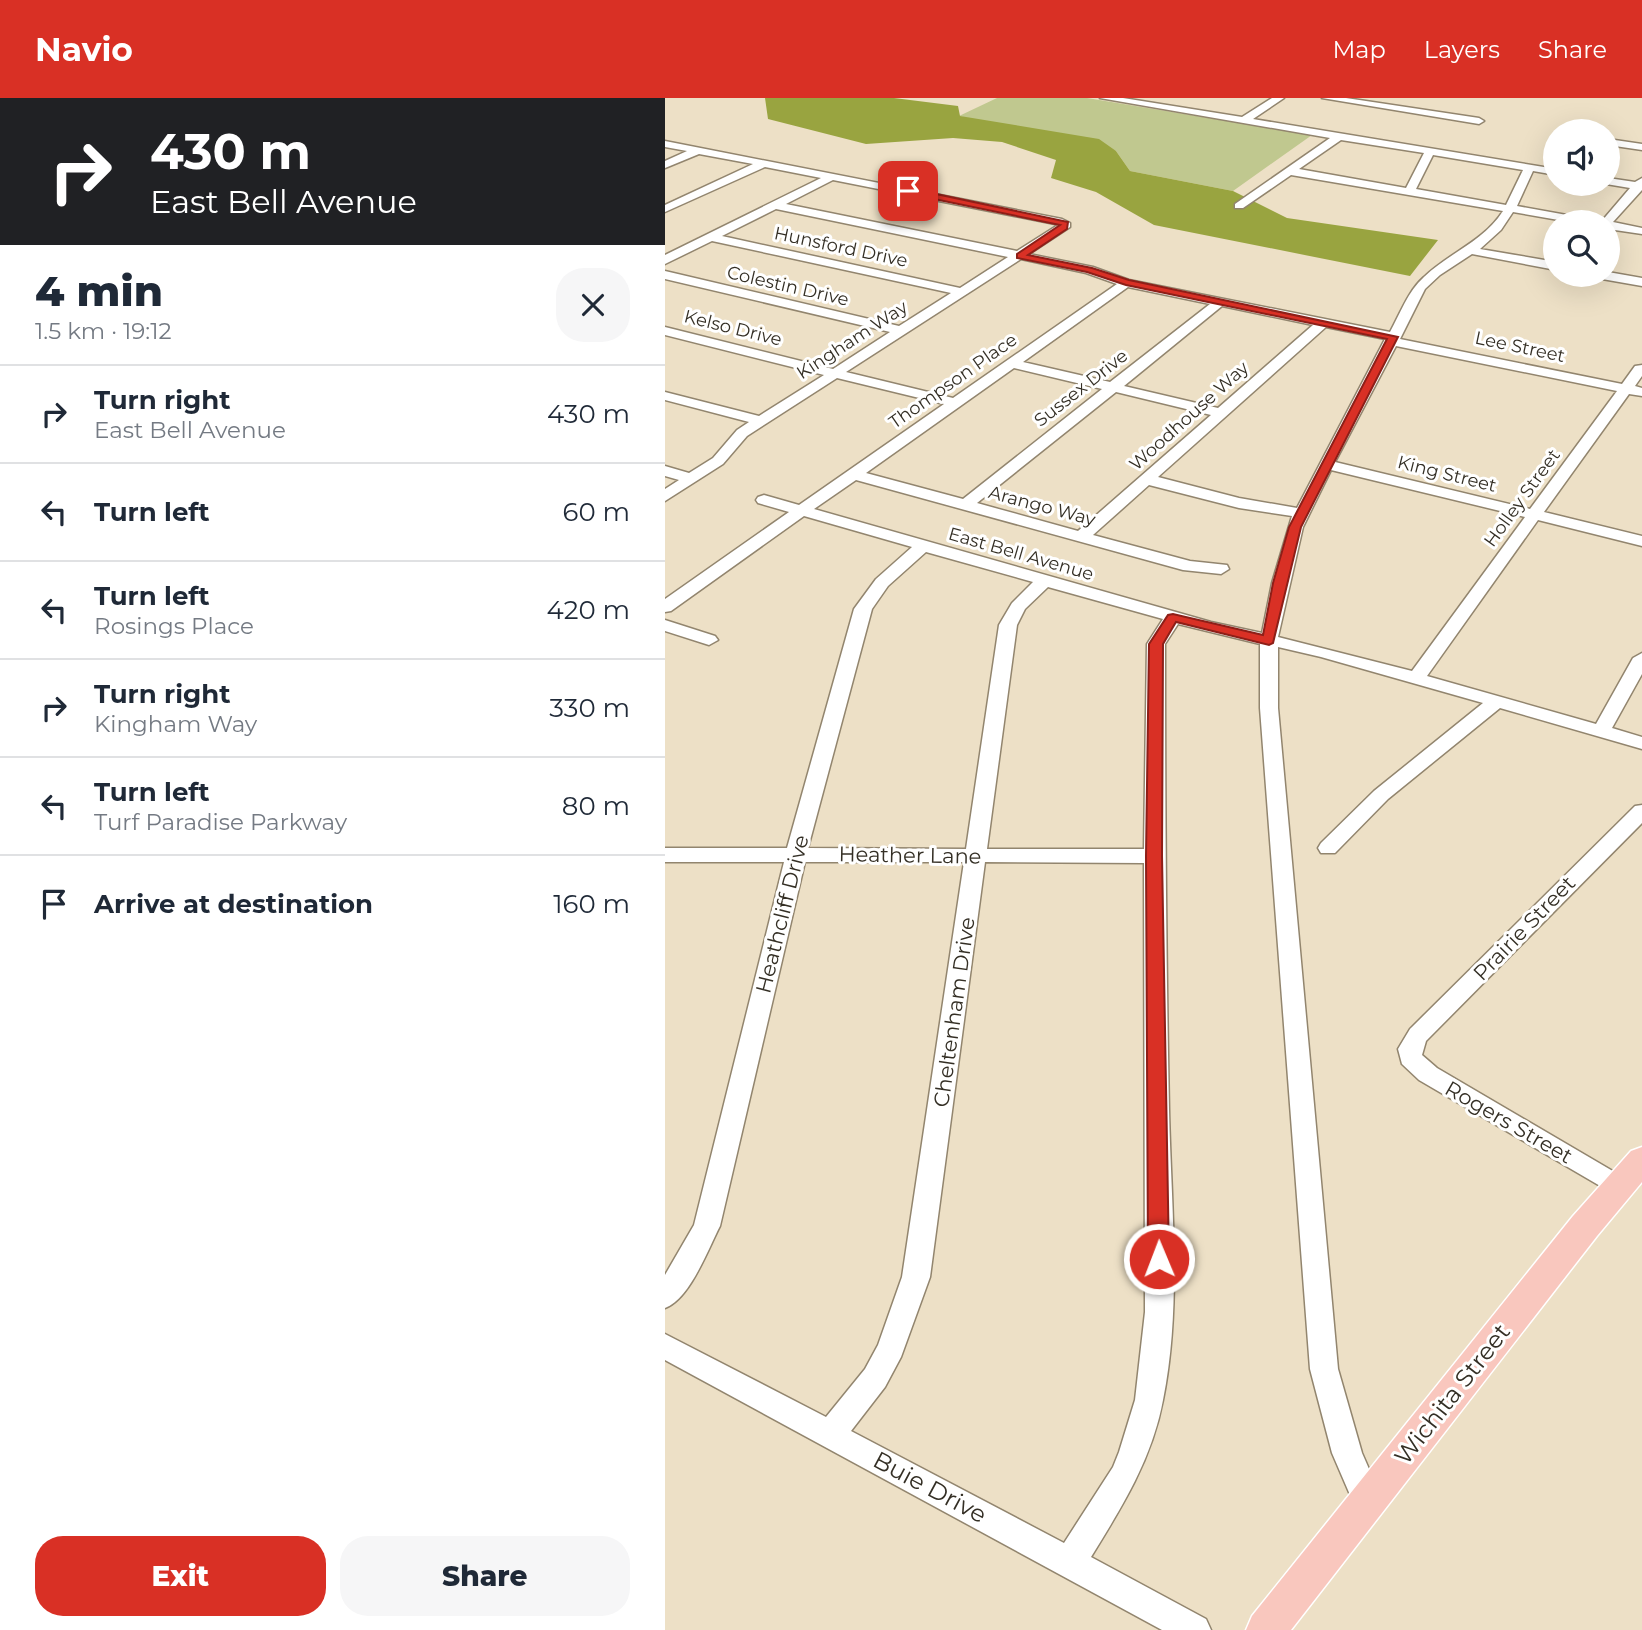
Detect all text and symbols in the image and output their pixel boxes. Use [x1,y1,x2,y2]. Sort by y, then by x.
text: Navio [35,29,133,69]
text: Map [1332,35,1386,64]
text: Layers [1424,35,1500,64]
text: Share [1538,35,1607,64]
map controls [1543,119,1620,287]
button: sound [1543,119,1620,196]
text: 430 m [150,122,311,181]
icon: right [35,126,126,217]
pin [878,161,938,221]
icon: arrive [889,172,927,210]
text: East Bell Avenue [150,182,417,221]
button: search [1543,210,1620,287]
street label: Hunsford Drive [772,222,910,272]
street label: Colestin Drive [725,261,851,311]
text: 4 min [35,265,163,317]
button: close [556,268,630,342]
street label: Kingham Way [792,296,912,384]
street label: Kelso Drive [682,305,784,351]
text: 1.5 km · 19:12 [35,317,172,345]
street label: Lee Street [1473,327,1567,367]
street label: Thompson Place [885,329,1021,433]
street label: Sussex Drive [1030,345,1132,431]
street label: Woodhouse Way [1125,357,1253,475]
text: Turn right [94,384,230,416]
icon: right [35,395,73,433]
text: 430 m [547,398,630,430]
text: East Bell Avenue [94,416,286,444]
street label: Holley Street [1479,445,1565,551]
street label: King Street [1395,451,1499,497]
street label: Arango Way [986,481,1098,531]
icon: left [35,493,73,531]
text: Turn left [94,496,210,528]
text: 60 m [563,496,630,528]
street label: East Bell Avenue [946,523,1096,585]
text: Turn left [94,580,210,612]
icon: left [35,591,73,629]
text: 420 m [547,594,630,626]
text: Rosings Place [94,612,254,640]
text: Turn right [94,678,230,710]
icon: right [35,689,73,727]
text: 330 m [549,692,630,724]
text: Kingham Way [94,710,257,738]
text: Turn left [94,776,210,808]
icon: left [35,787,73,825]
text: 80 m [562,790,630,822]
text: Turf Paradise Parkway [94,808,347,836]
street label: Heathcliff Drive [750,832,814,996]
street label: Heather Lane [838,841,982,869]
street label: Prairie Street [1468,870,1580,986]
icon: arrive [35,885,73,923]
text: Arrive at destination [94,888,373,920]
text: 160 m [553,888,630,920]
street label: Cheltenham Drive [928,915,980,1109]
street label: Rogers Street [1441,1075,1577,1169]
position arrow [1122,1222,1196,1296]
street label: Wichita Street [1388,1318,1516,1470]
street label: Buie Drive [868,1445,992,1529]
button: Exit [35,1536,326,1616]
button: Share [340,1536,630,1616]

